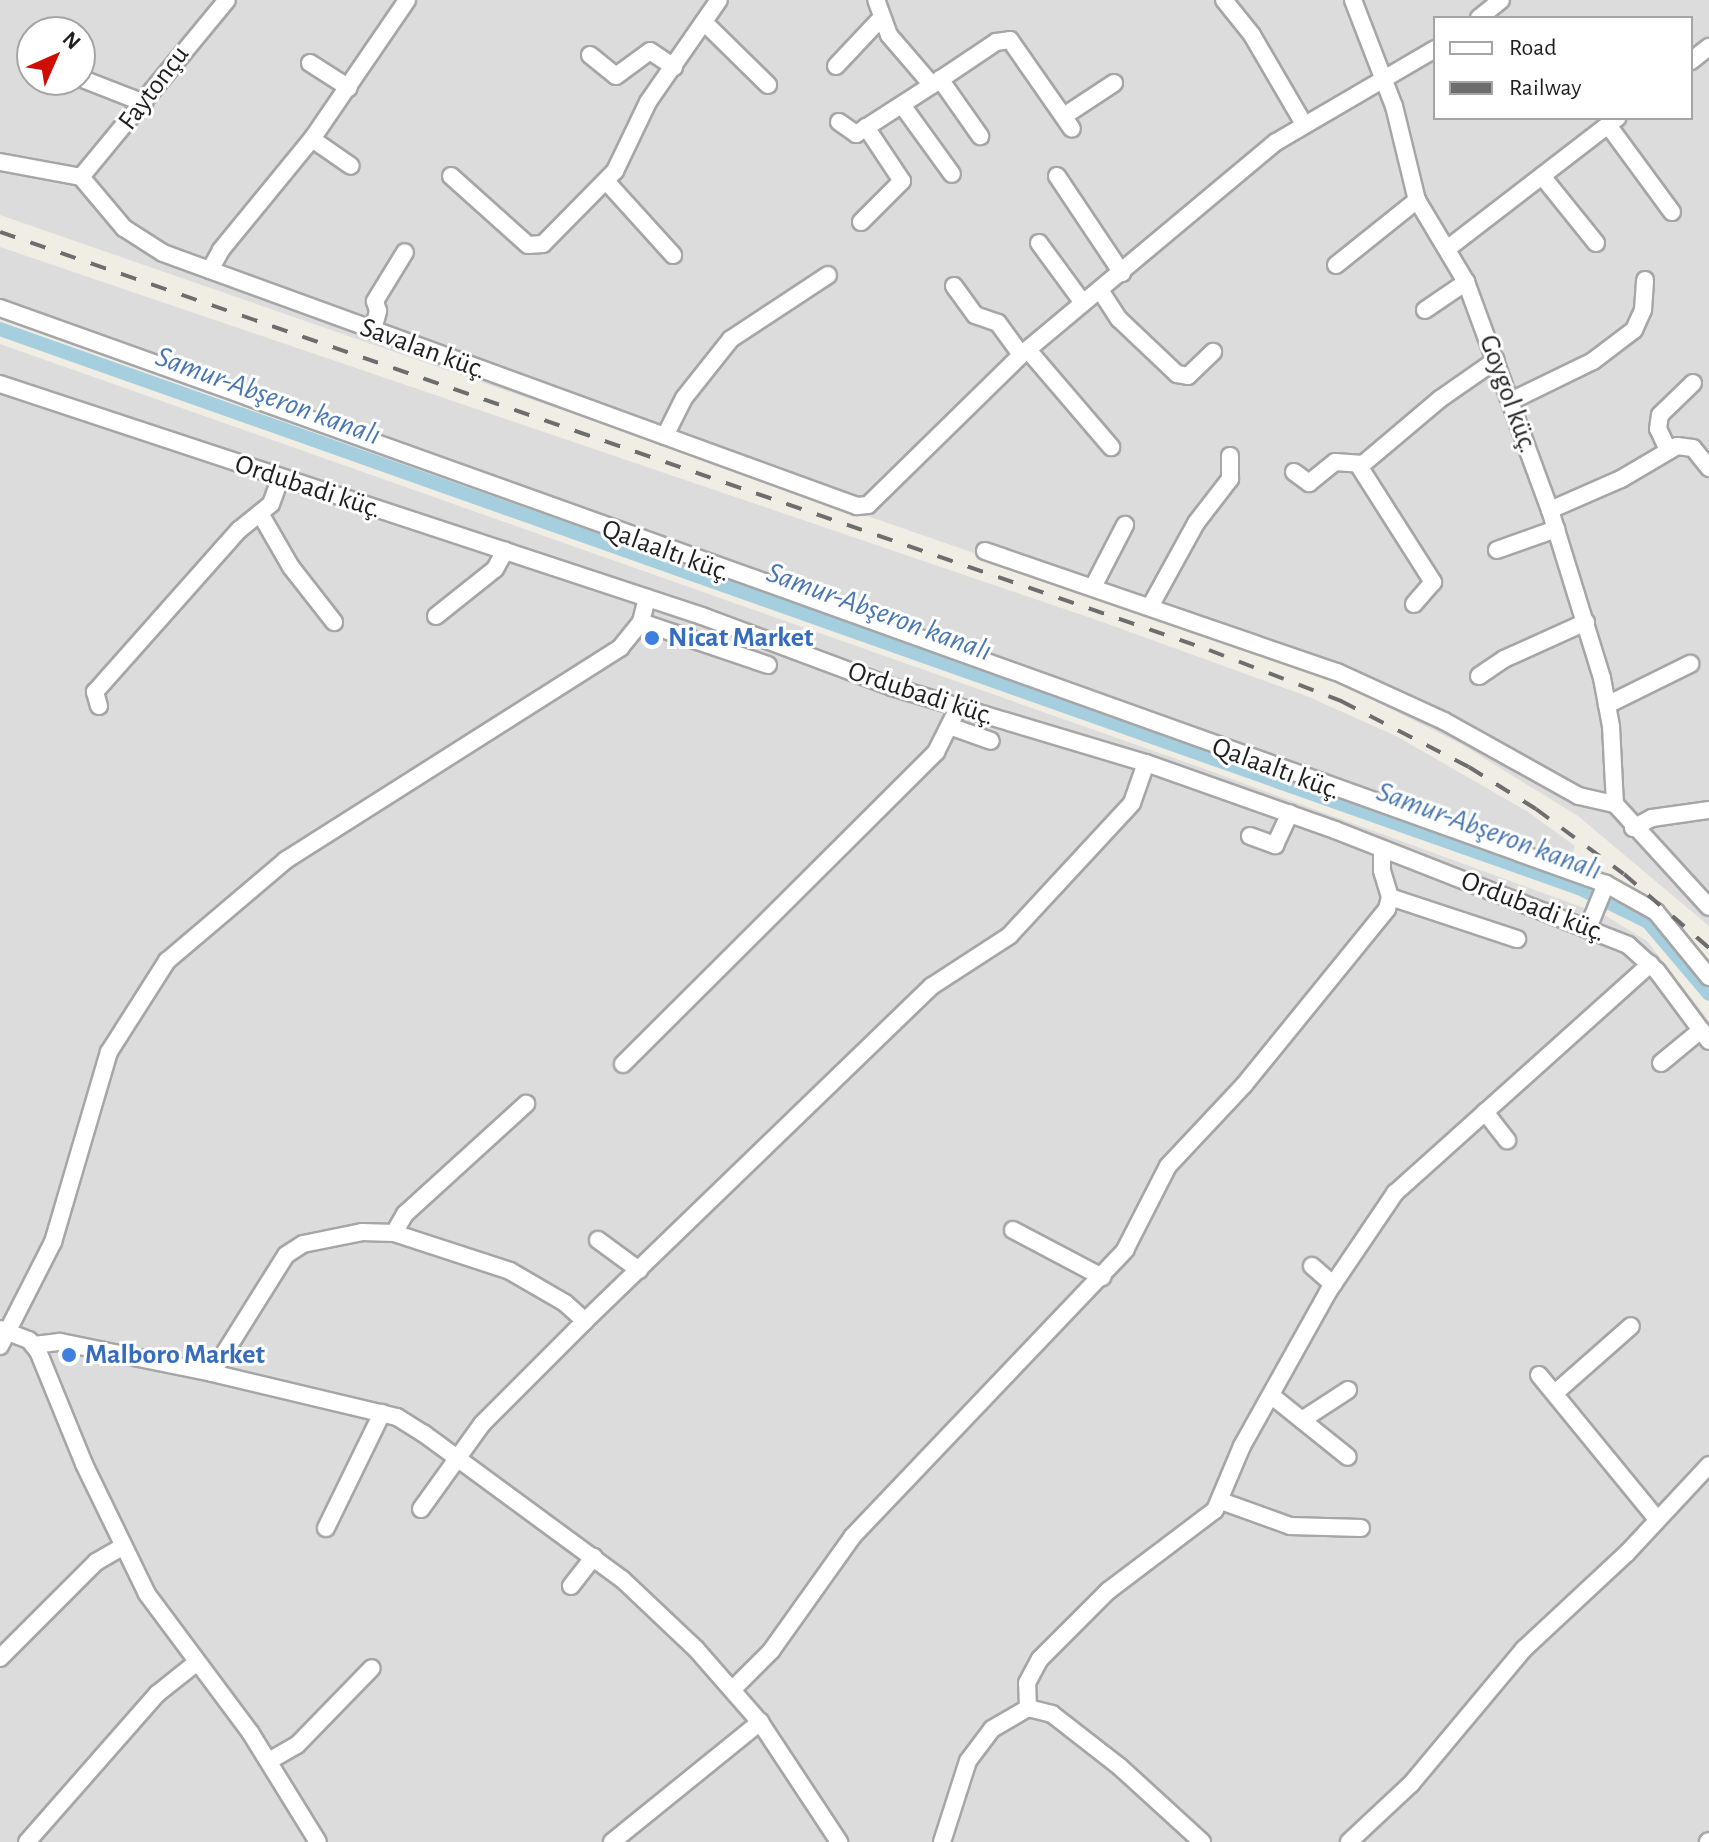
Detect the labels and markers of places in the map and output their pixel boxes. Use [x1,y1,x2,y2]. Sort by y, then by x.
place label: Nicat Market [668,621,813,655]
marker: Nicat Market [643,629,661,647]
place label: Malboro Market [85,1338,265,1372]
marker: Malboro Market [60,1346,78,1364]

